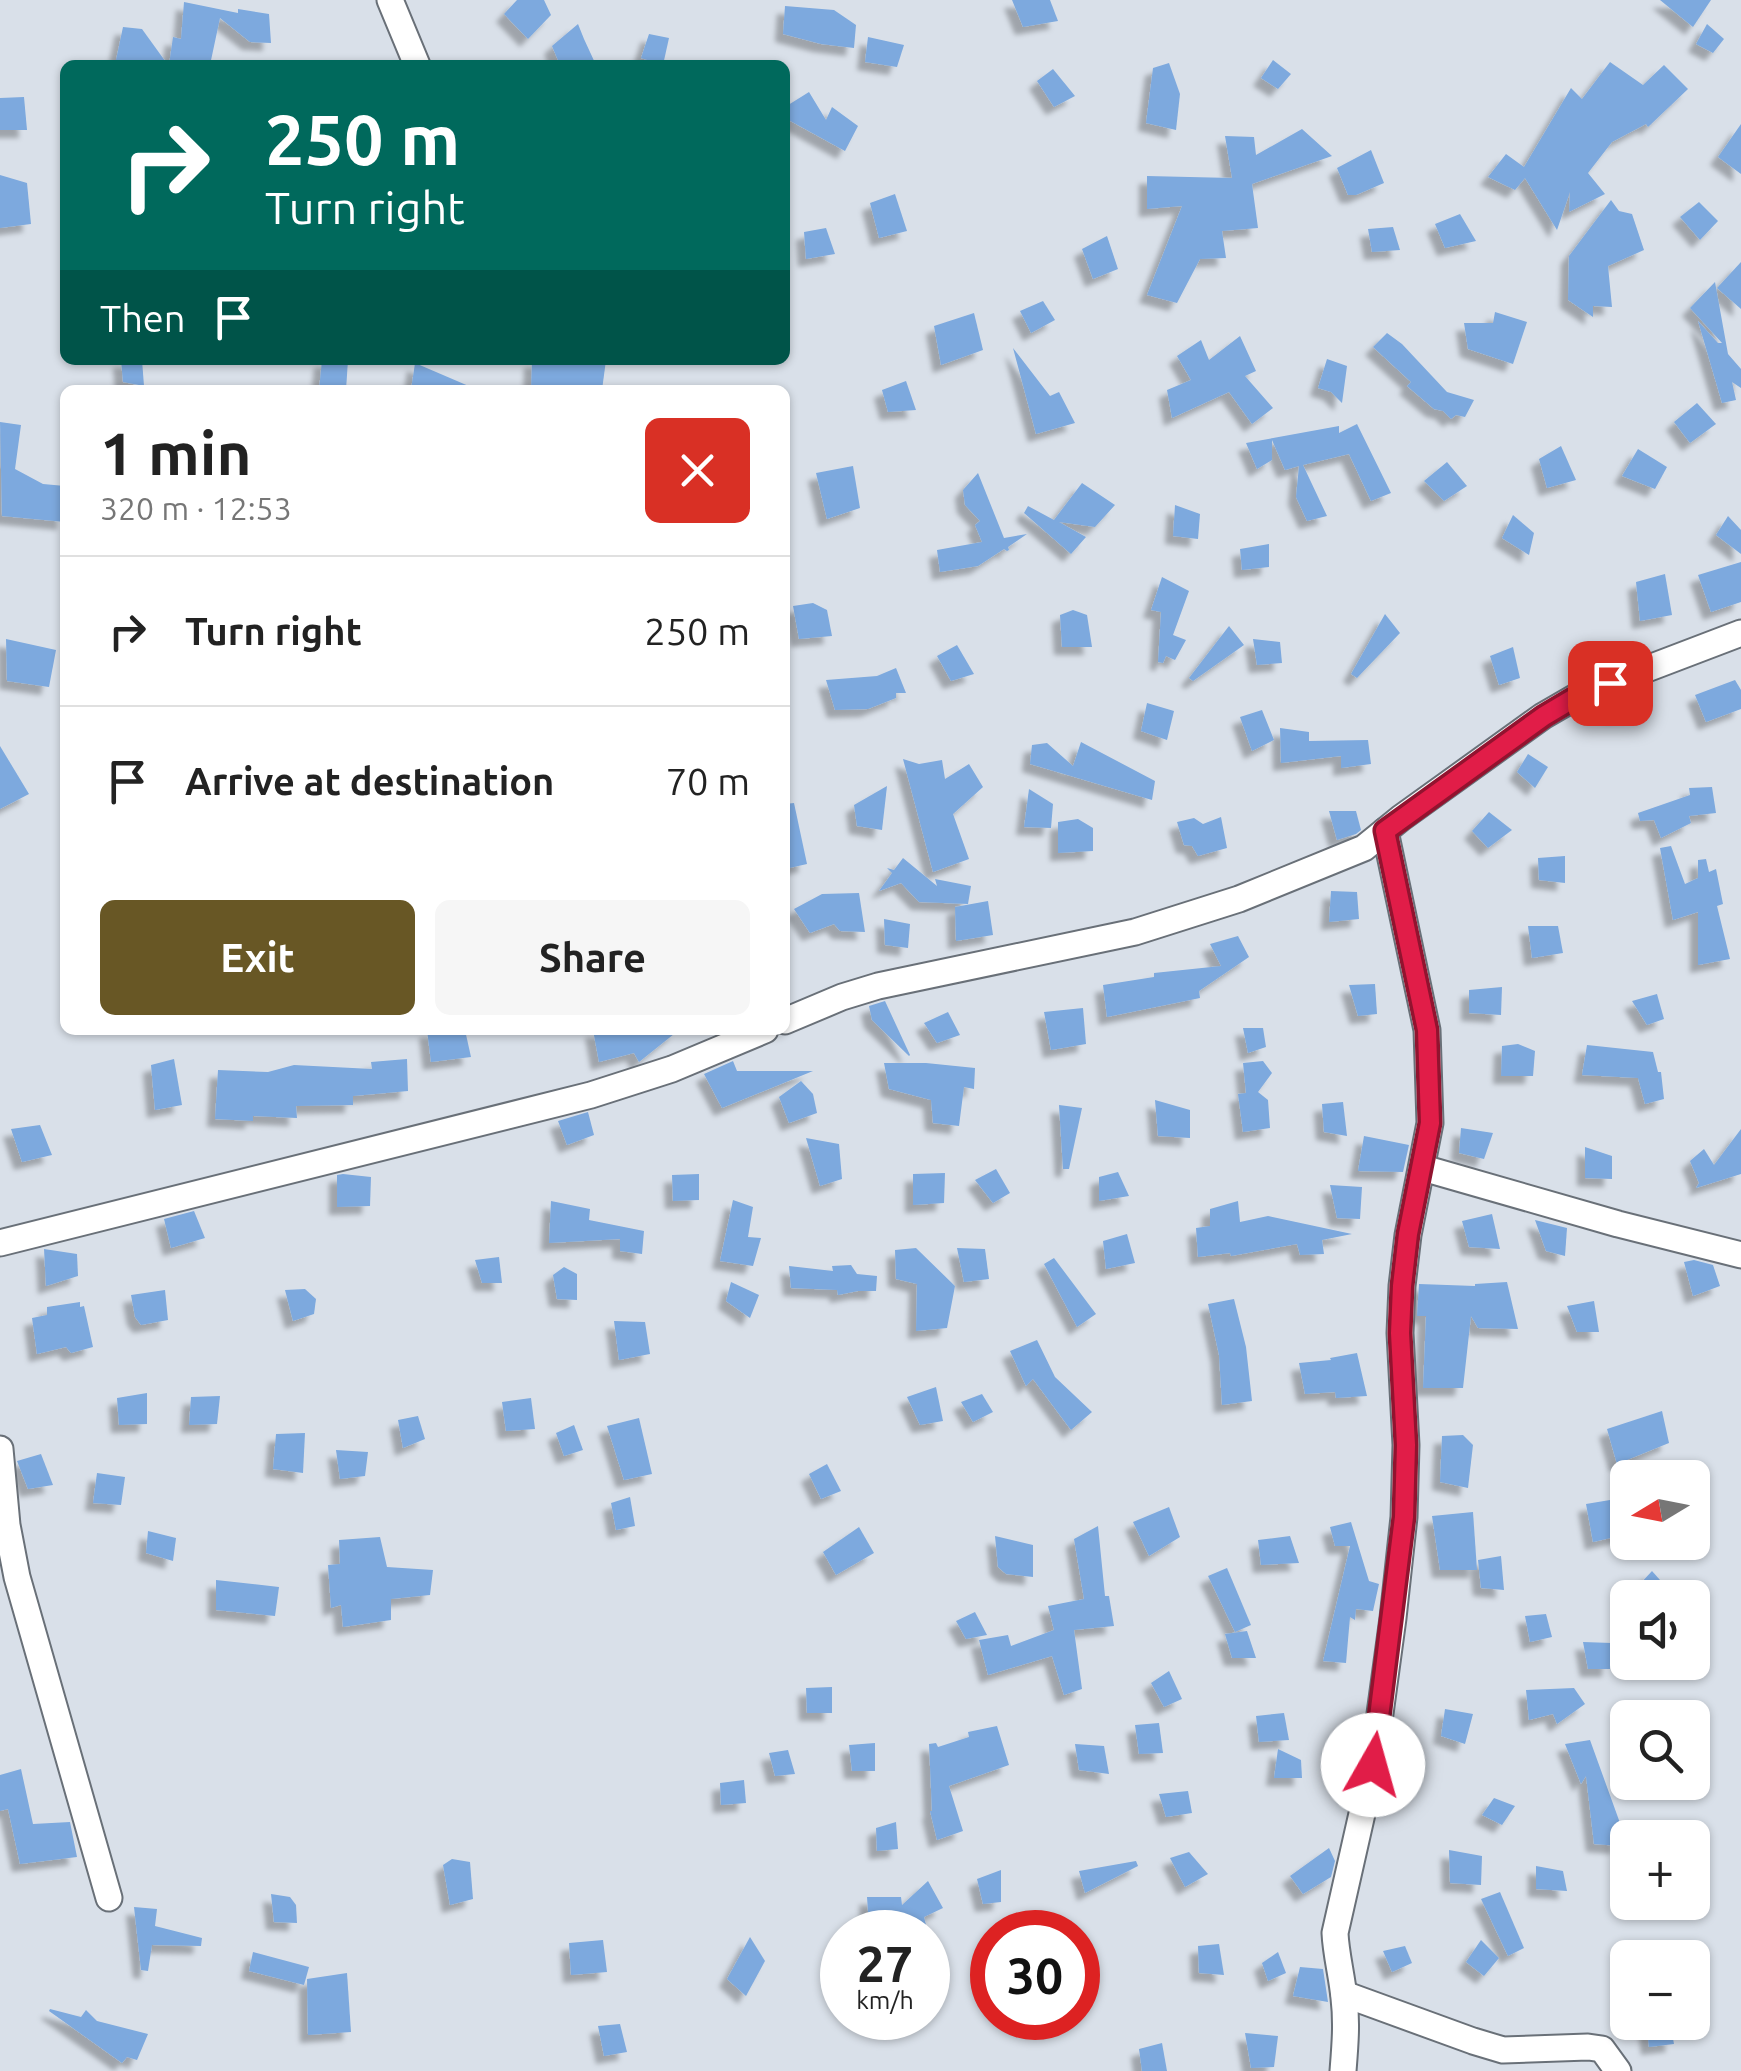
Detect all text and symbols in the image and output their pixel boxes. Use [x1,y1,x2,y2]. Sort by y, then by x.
icon: right [100,100,230,230]
text: 250 m [265,100,460,178]
text: Turn right [265,182,465,233]
icon: arrive [206,290,261,345]
text: Then [100,297,186,339]
button: close [645,418,750,523]
text: 1 min [100,419,252,486]
text: 320 m · 12:53 [100,490,292,526]
icon: right [100,604,155,659]
text: Turn right [185,610,362,652]
text: 250 m [644,610,750,652]
pin [1568,641,1653,726]
icon: arrive [1583,656,1638,711]
icon: arrive [100,754,155,809]
text: Arrive at destination [185,760,554,802]
text: 70 m [666,760,750,802]
button: Exit [100,900,415,1015]
button: Share [435,900,750,1015]
north arrow [1610,1460,1710,1560]
map controls [1610,1460,1710,2040]
button: sound [1610,1580,1710,1680]
button: search [1610,1700,1710,1800]
position arrow [1321,1713,1425,1817]
button: + [1610,1820,1710,1920]
speed limit sign: 30 [970,1910,1100,2040]
text: 27 [857,1935,913,1991]
button: − [1610,1940,1710,2040]
text: km/h [856,1986,914,2014]

